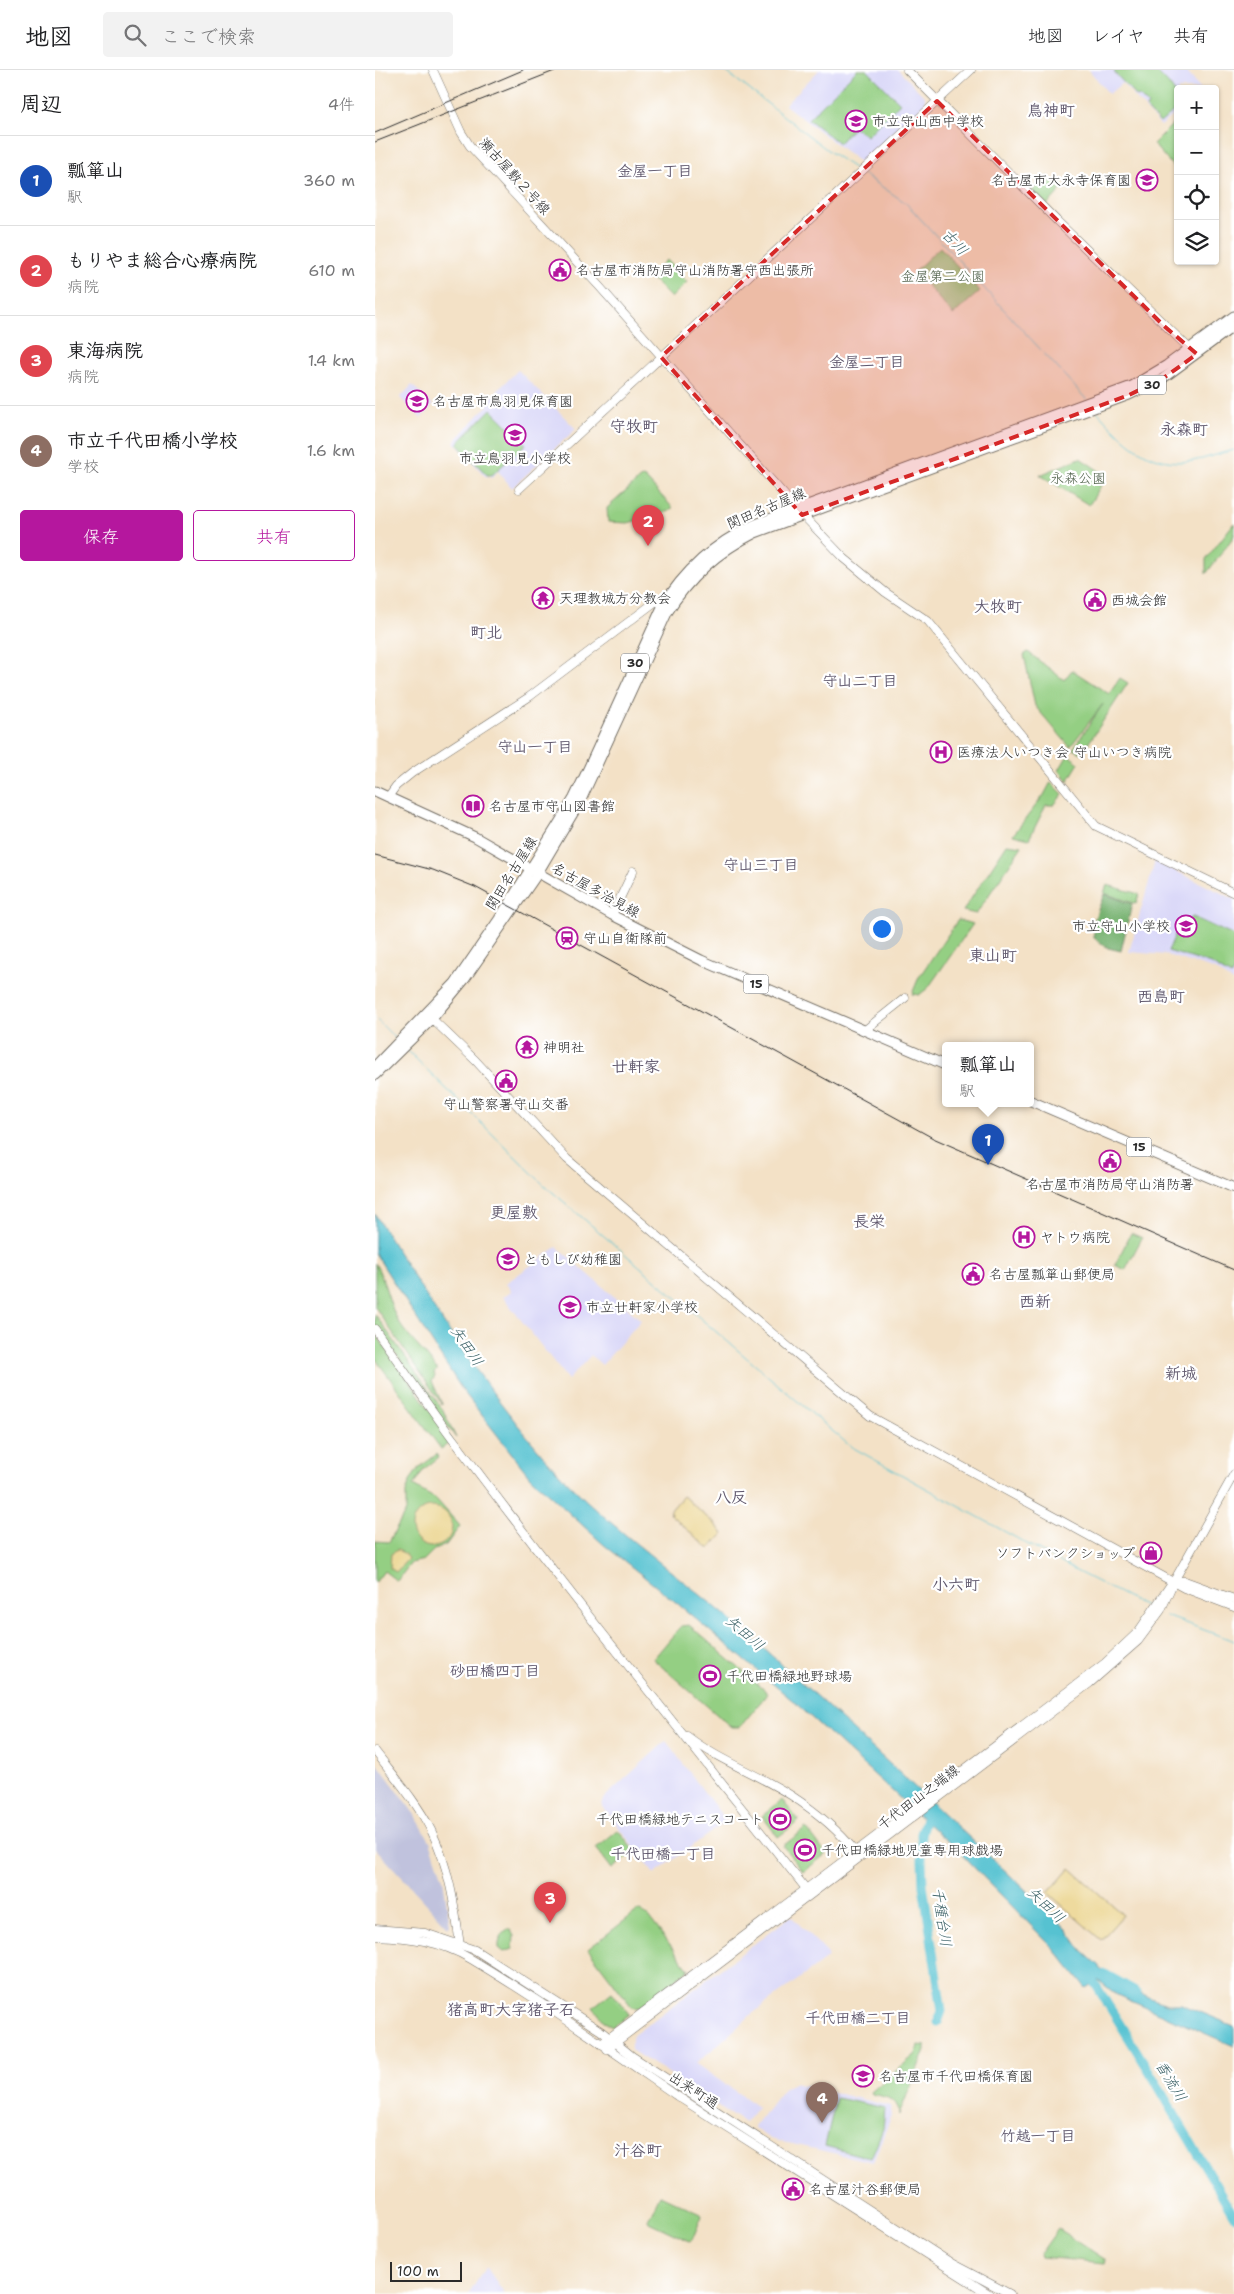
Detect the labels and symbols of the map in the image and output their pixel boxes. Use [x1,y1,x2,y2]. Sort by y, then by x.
district label: 鳥神町 [1027,100,1075,121]
school or university icon: 市立守山西中学校 [844,109,868,133]
place label: 市立守山西中学校 [872,112,984,130]
street label: 瀬古屋敷２号線 [476,134,554,218]
district label: 金屋一丁目 [617,161,693,181]
school or university icon: 名古屋市大永寺保育園 [1135,168,1159,192]
place label: 名古屋市大永寺保育園 [991,171,1131,189]
water label: 古川 [937,224,973,260]
public building icon: 名古屋市消防局守山消防署守西出張所 [548,258,572,282]
place label: 名古屋市消防局守山消防署守西出張所 [576,261,814,279]
park label: 金屋第二公園 [901,267,985,285]
district label: 金屋二丁目 [829,352,905,372]
road number: 30 [1138,376,1166,394]
school or university icon: 名古屋市鳥羽見保育園 [405,389,429,413]
place label: 名古屋市鳥羽見保育園 [433,392,573,410]
district label: 守牧町 [610,416,658,437]
district label: 永森町 [1160,419,1208,440]
school or university icon: 市立鳥羽見小学校 [503,423,527,447]
place label: 市立鳥羽見小学校 [459,449,571,467]
park label: 永森公園 [1050,469,1106,487]
street label: 関田名古屋線 [724,483,808,533]
pin: 2 [632,505,664,546]
temple icon: 天理教城方分教会 [531,586,555,610]
public building icon: 西城会館 [1083,588,1107,612]
place label: 天理教城方分教会 [559,589,671,607]
place label: 西城会館 [1111,591,1167,609]
district label: 大牧町 [974,596,1022,617]
district label: 町北 [470,622,502,643]
road number: 30 [621,654,649,672]
district label: 守山二丁目 [822,671,898,691]
district label: 守山一丁目 [497,737,573,757]
hospital icon: 医療法人いつき会 守山いつき病院 [929,740,953,764]
place label: 医療法人いつき会 守山いつき病院 [957,743,1172,761]
library icon: 名古屋市守山図書館 [461,794,485,818]
place label: 名古屋市守山図書館 [489,797,615,815]
street label: 関田名古屋線 [481,833,541,913]
district label: 守山三丁目 [723,855,799,875]
street label: 名古屋多治見線 [549,858,643,922]
school or university icon: 市立守山小学校 [1174,914,1198,938]
your location [869,916,895,942]
place label: 市立守山小学校 [1072,917,1170,935]
station icon: 守山自衛隊前 [555,926,579,950]
place label: 守山自衛隊前 [583,929,667,947]
district label: 東山町 [969,945,1017,966]
road number: 15 [743,974,769,994]
district label: 西島町 [1137,986,1185,1007]
temple icon: 神明社 [515,1035,539,1059]
place label: 神明社 [543,1038,585,1056]
district label: 廿軒家 [612,1056,660,1077]
public building icon: 守山警察署守山交番 [494,1069,518,1093]
place label: 守山警察署守山交番 [443,1095,569,1113]
pin: 1 [972,1124,1004,1165]
road number: 15 [1127,1138,1151,1156]
public building icon: 名古屋市消防局守山消防署 [1098,1149,1122,1173]
place label: 名古屋市消防局守山消防署 [1026,1175,1194,1193]
district label: 更屋敷 [490,1202,538,1223]
district label: 長栄 [853,1211,885,1232]
hospital icon: ヤトウ病院 [1012,1225,1036,1249]
place label: ヤトウ病院 [1040,1228,1110,1246]
school or university icon: ともしび幼稚園 [496,1247,520,1271]
place label: ともしび幼稚園 [524,1250,622,1268]
public building icon: 名古屋瓢箪山郵便局 [961,1262,985,1286]
place label: 名古屋瓢箪山郵便局 [989,1265,1115,1283]
district label: 西新 [1019,1291,1051,1312]
school or university icon: 市立廿軒家小学校 [558,1295,582,1319]
place label: 市立廿軒家小学校 [586,1298,698,1316]
water label: 矢田川 [446,1322,488,1370]
district label: 新城 [1165,1363,1197,1384]
district label: 八反 [715,1487,747,1508]
shop icon: ソフトバンクショップ [1139,1541,1163,1565]
place label: ソフトバンクショップ [996,1544,1135,1562]
district label: 小六町 [932,1574,980,1595]
water label: 矢田川 [721,1611,769,1655]
district label: 砂田橋四丁目 [450,1661,540,1681]
sports icon: 千代田橋緑地野球場 [698,1664,722,1688]
place label: 千代田橋緑地野球場 [726,1667,852,1685]
street label: 千代田山之端線 [873,1760,963,1834]
sports icon: 千代田橋緑地テニスコート [768,1807,792,1831]
place label: 千代田橋緑地テニスコート [596,1810,764,1828]
sports icon: 千代田橋緑地児童専用球戯場 [793,1838,817,1862]
place label: 千代田橋緑地児童専用球戯場 [821,1841,1003,1859]
district label: 千代田橋一丁目 [610,1844,716,1864]
pin: 3 [534,1882,566,1923]
water label: 矢田川 [1023,1882,1069,1928]
water label: 千種台川 [928,1886,956,1948]
district label: 猪高町大字猪子石 [447,1999,575,2020]
district label: 千代田橋二丁目 [805,2008,911,2028]
water label: 香流川 [1151,2057,1191,2105]
school or university icon: 名古屋市千代田橋保育園 [851,2064,875,2088]
street label: 出来町通 [666,2067,722,2113]
place label: 名古屋市千代田橋保育園 [879,2067,1033,2085]
pin: 4 [806,2082,838,2123]
district label: 竹越一丁目 [1000,2126,1076,2146]
district label: 汁谷町 [614,2140,662,2161]
public building icon: 名古屋汁谷郵便局 [781,2177,805,2201]
place label: 名古屋汁谷郵便局 [809,2180,921,2198]
scale bar [390,2259,463,2282]

